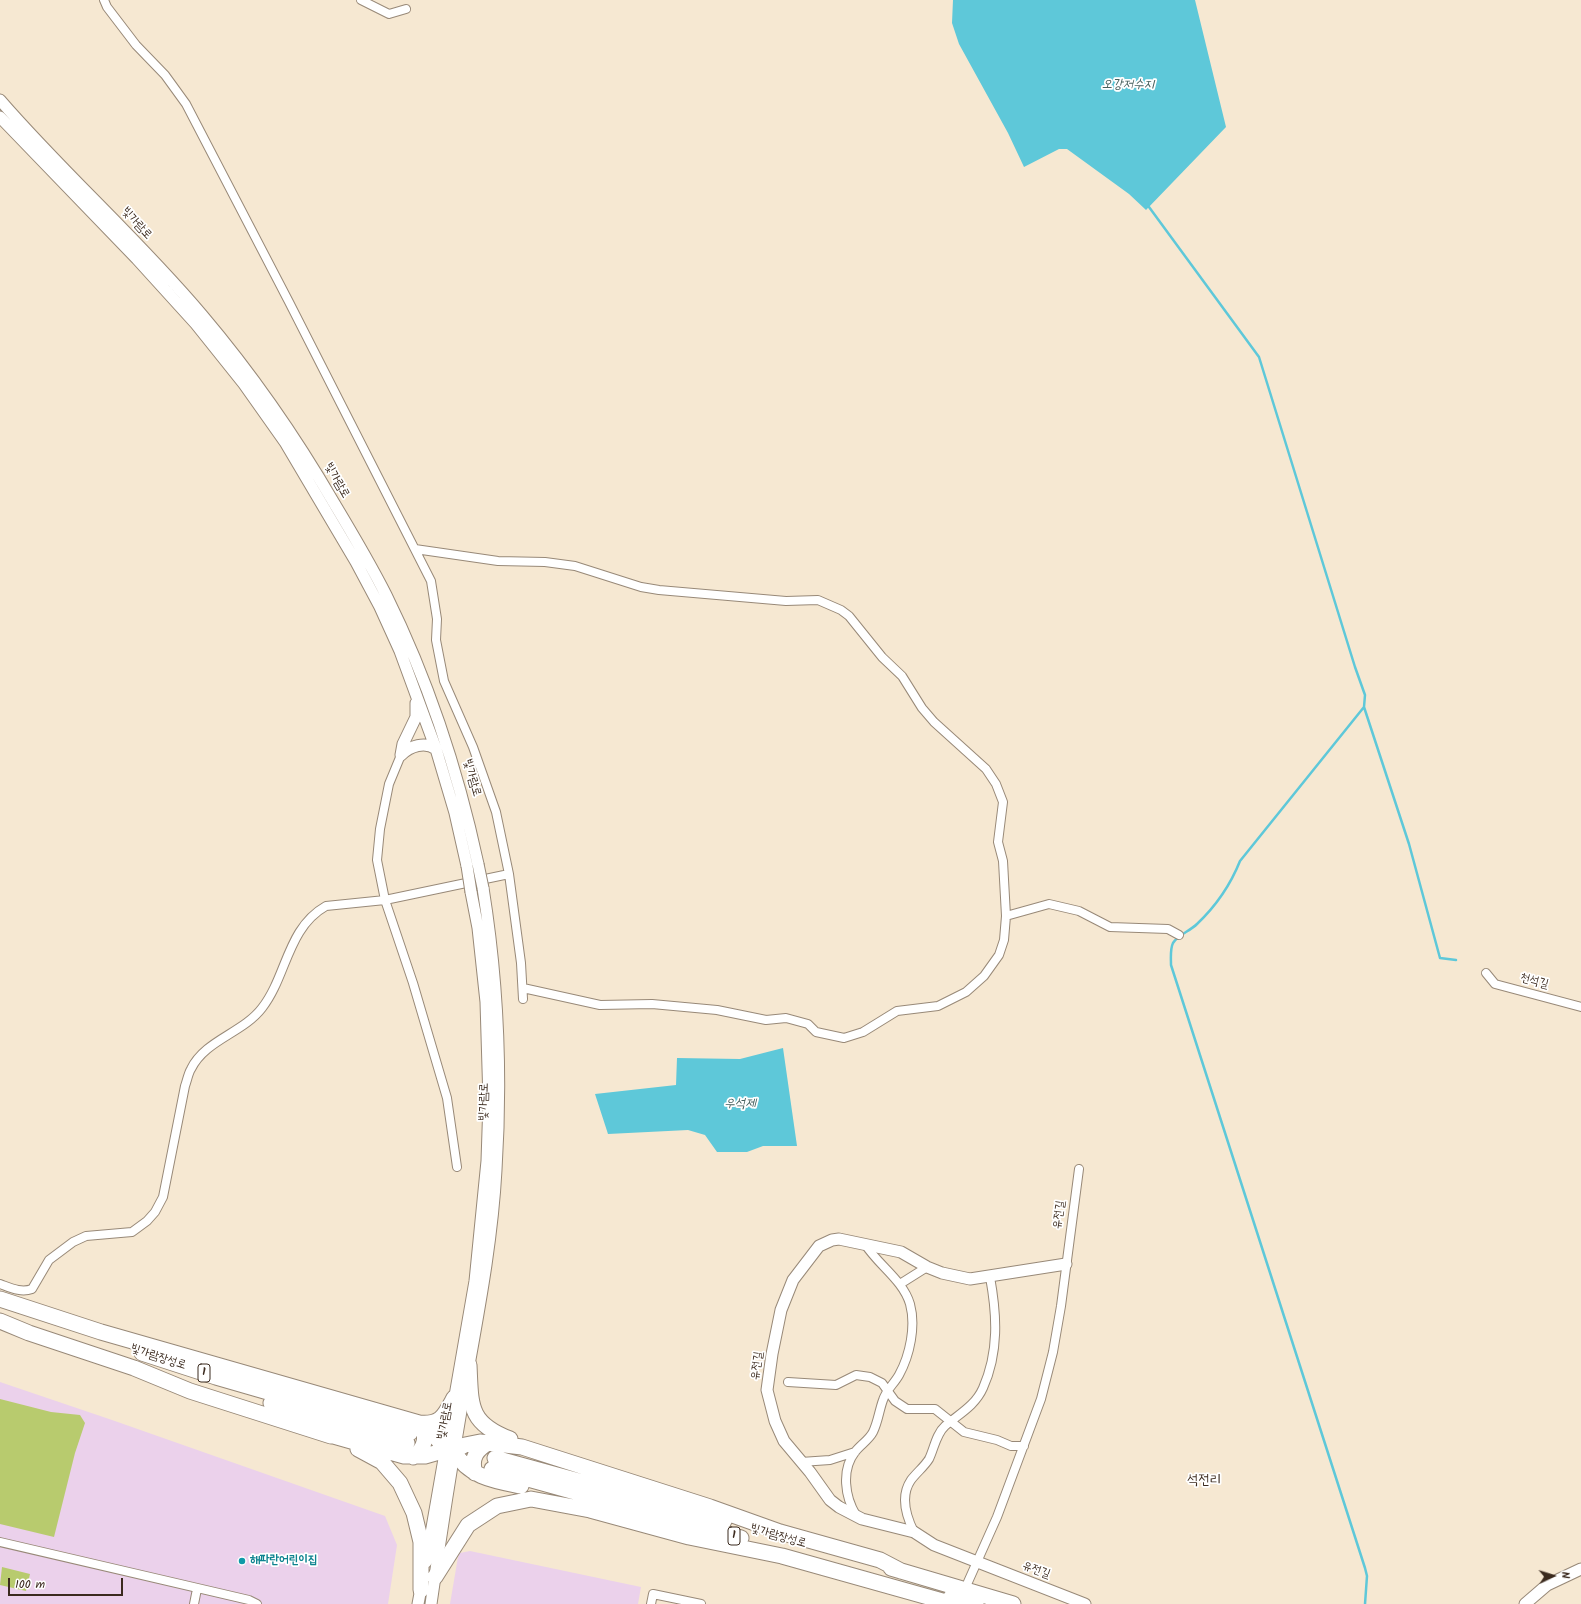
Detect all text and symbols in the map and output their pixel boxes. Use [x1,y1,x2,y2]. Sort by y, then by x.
water label: 오강저수지 [1102,78,1154,94]
street label: 빛가람로 [118,205,154,243]
street label: 빛가람로 [320,461,352,501]
street label: 빛가람로 [459,757,483,799]
street label: 천석길 [1518,971,1550,993]
street label: 빛가람로 [477,1083,493,1121]
water label: 우석제 [724,1097,756,1113]
street label: 유전길 [1051,1200,1069,1230]
street label: 빛가람장성로 [128,1342,188,1374]
street label: 유전길 [749,1351,767,1381]
road number: 1 [198,1364,210,1382]
street label: 빛가람로 [436,1401,456,1441]
district label: 석전리 [1187,1474,1221,1490]
street label: 빛가람장성로 [748,1522,808,1552]
road number: 1 [728,1527,740,1545]
place label: 해파란어린이집 [250,1554,318,1568]
marker: 해파란어린이집 [237,1556,247,1566]
north arrow [1533,1556,1573,1596]
street label: 유전길 [1020,1559,1052,1583]
scale bar [10,1570,125,1596]
text: N [1556,1571,1574,1579]
text: 100 m [15,1575,45,1594]

